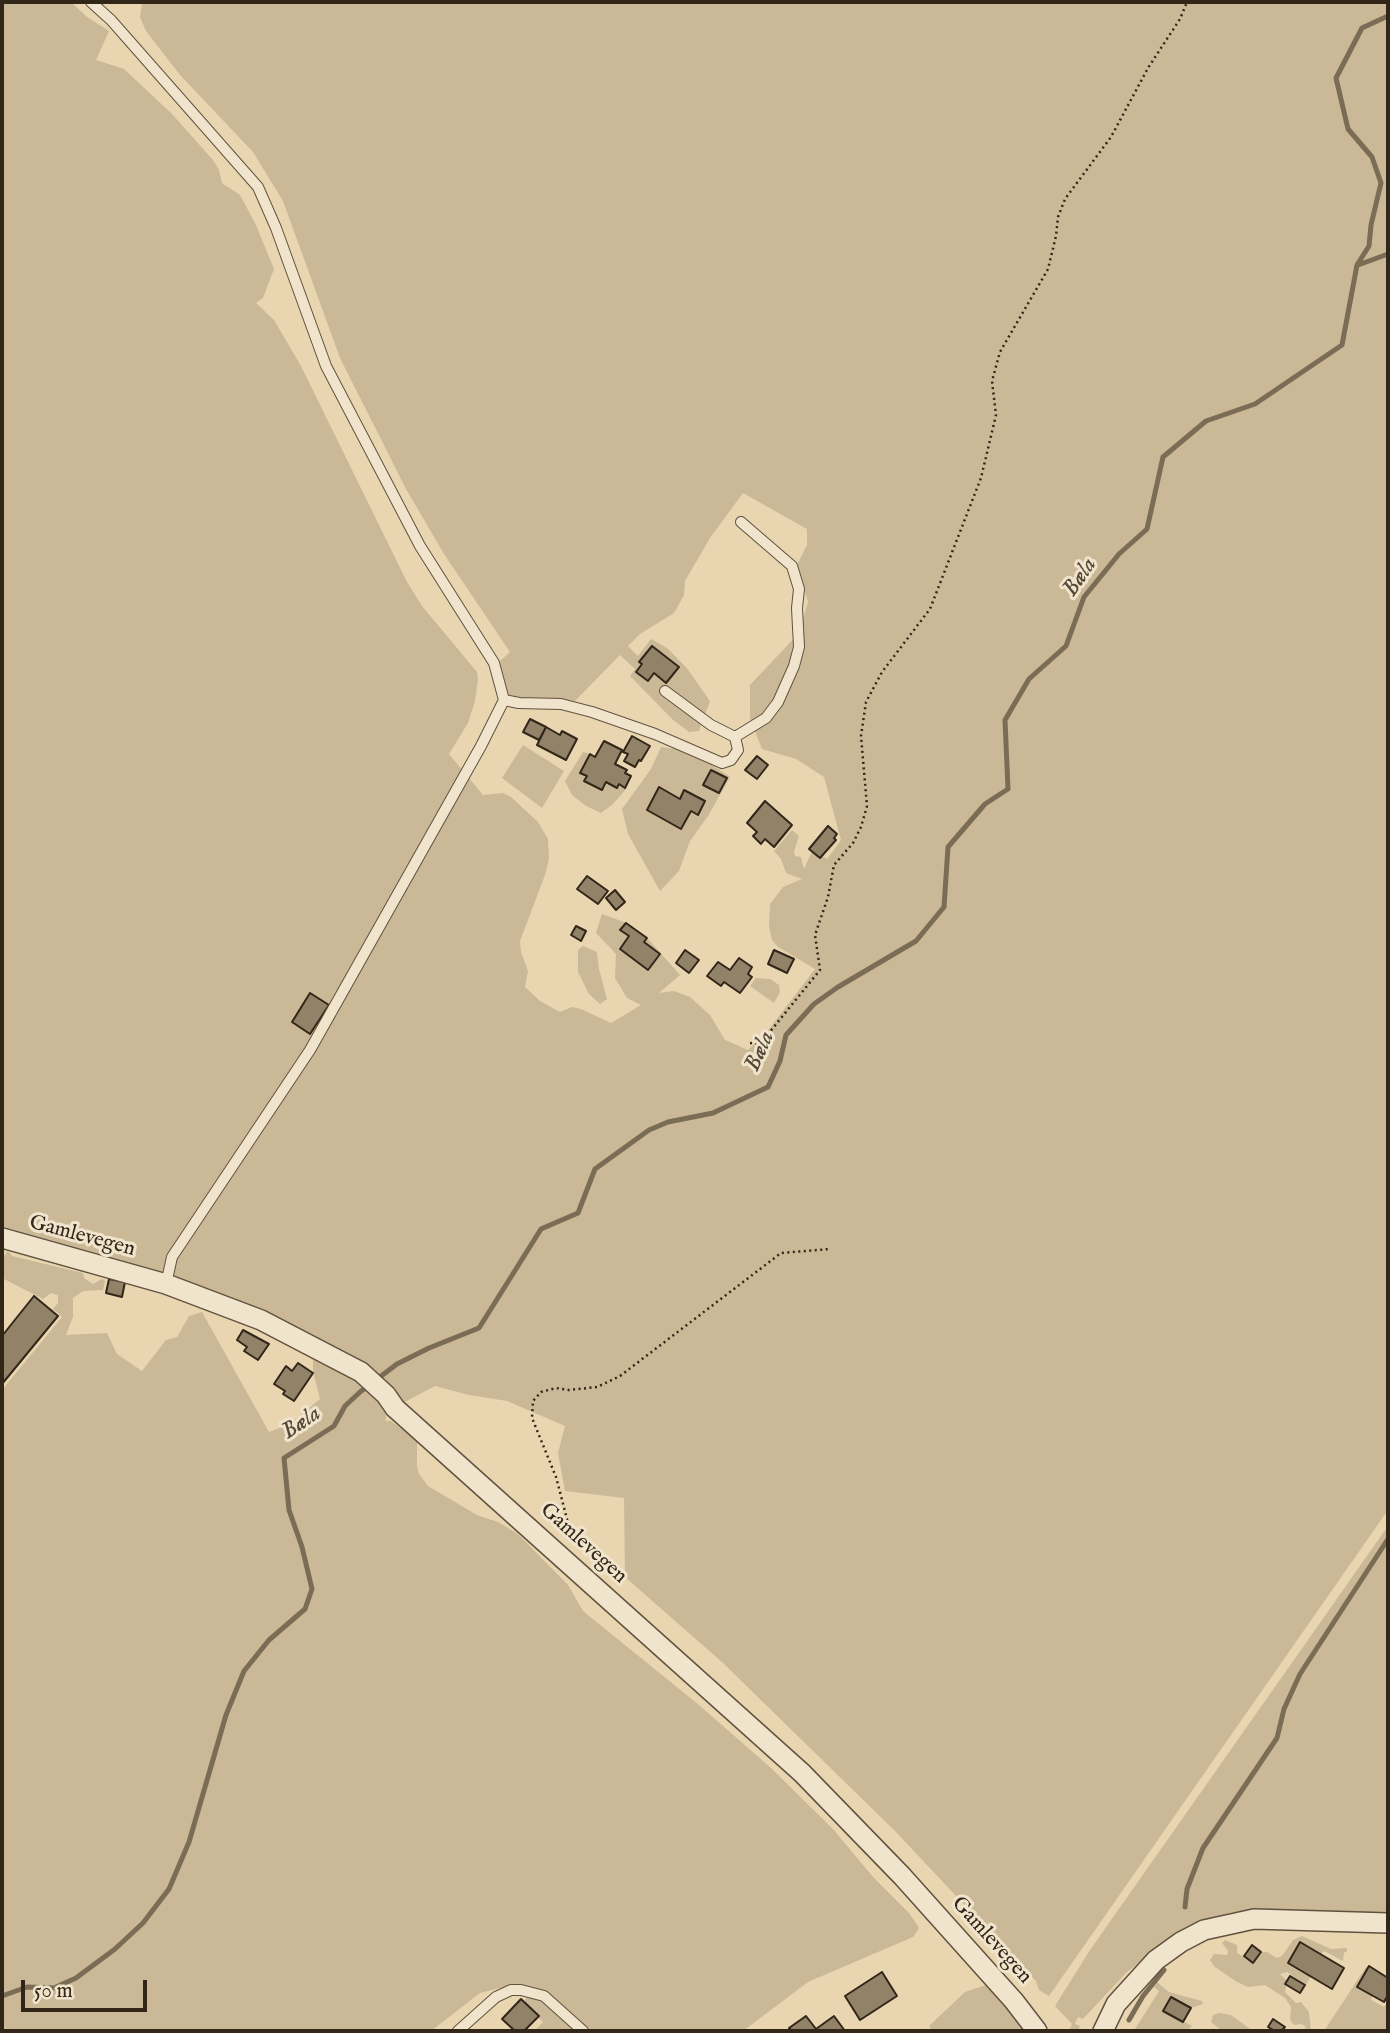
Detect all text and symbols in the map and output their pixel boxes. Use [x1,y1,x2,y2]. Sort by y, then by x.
water label: Bæla [1058,553,1104,603]
water label: Bæla [740,1027,782,1077]
street label: Gamlevegen [26,1211,138,1263]
water label: Bæla [277,1401,327,1447]
street label: Gamlevegen [534,1498,632,1590]
street label: Gamlevegen [945,1892,1037,1990]
scale bar [24,1966,150,2010]
text: 50 m [34,1978,73,2005]

